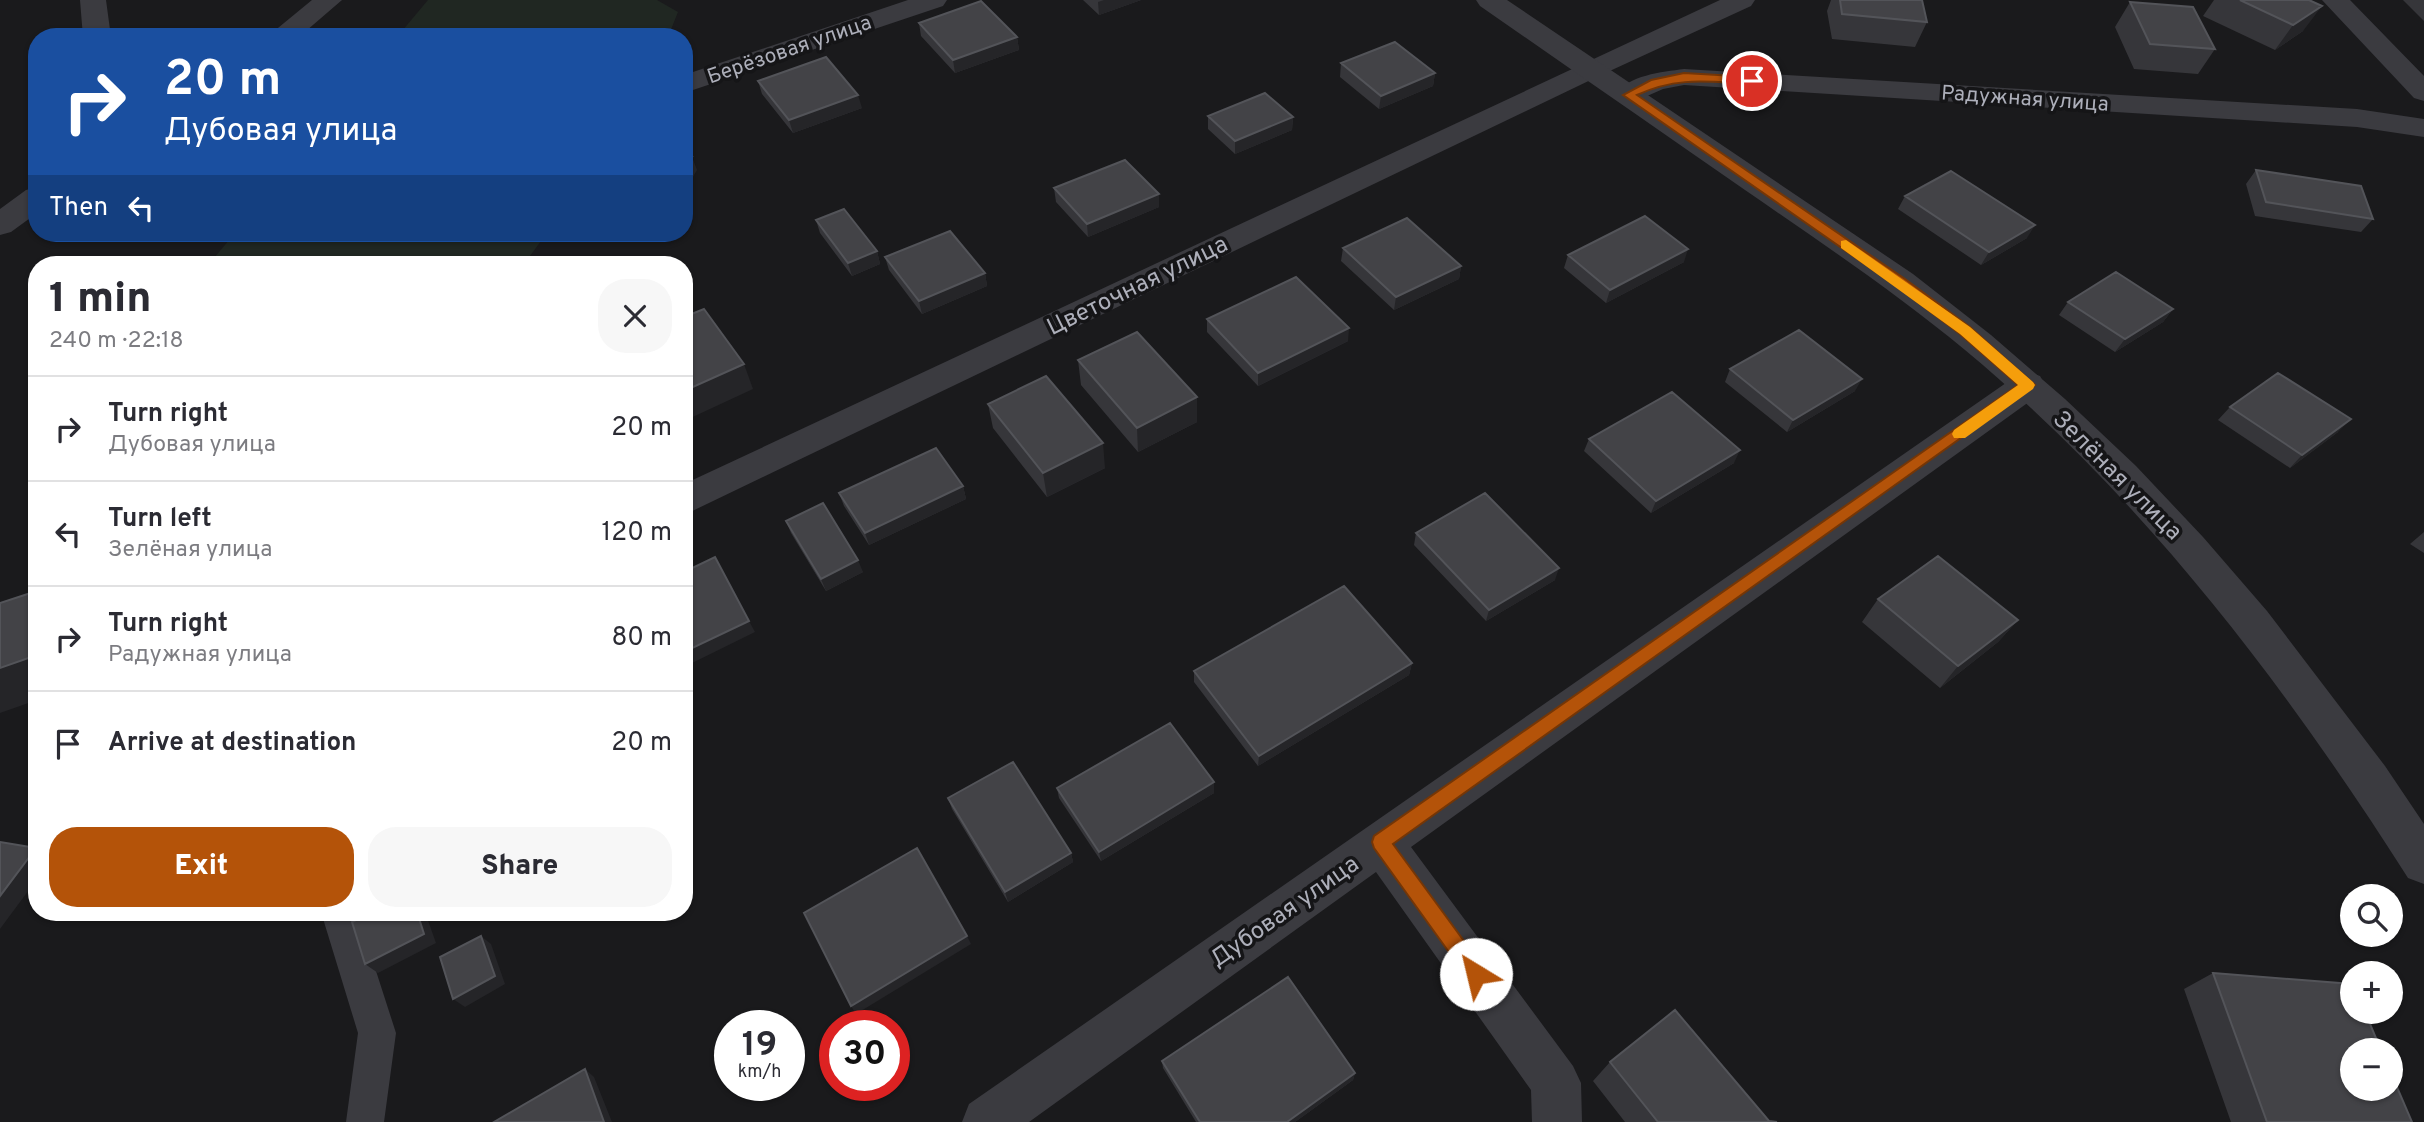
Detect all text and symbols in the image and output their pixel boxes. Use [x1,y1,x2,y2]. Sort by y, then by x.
street label: Берёзовая улица [704,10,875,91]
text: 20 m [164,51,281,113]
pin [1722,51,1782,111]
icon: right [49,56,140,147]
icon: arrive [1733,62,1771,100]
street label: Радужная улица [1940,80,2110,119]
text: Дубовая улица [164,112,397,152]
icon: left [122,189,160,227]
text: Then [49,192,108,225]
street label: Цветочная улица [1042,230,1233,344]
text: 1 min [49,274,152,327]
button: close [598,279,672,353]
text: 240 m · 22:18 [49,327,184,356]
text: Turn right [108,398,228,431]
street label: Зелёная улица [2045,405,2188,548]
icon: right [49,410,87,448]
text: 20 m [611,412,672,445]
text: Дубовая улица [108,431,276,460]
text: Turn left [108,503,212,536]
icon: left [49,515,87,553]
text: 120 m [602,517,672,550]
text: Зелёная улица [108,536,272,565]
text: Turn right [108,608,228,641]
icon: right [49,620,87,658]
text: 80 m [612,622,672,655]
text: Радужная улица [108,641,292,670]
icon: arrive [49,725,87,763]
text: Arrive at destination [108,727,356,760]
text: 20 m [611,727,672,760]
button: Exit [49,827,354,907]
button: Share [368,827,672,907]
street label: Дубовая улица [1205,850,1365,975]
map controls [2340,884,2403,1101]
button: search [2340,884,2403,947]
position arrow [1439,937,1513,1011]
button: + [2340,961,2403,1024]
speed limit sign: 30 [819,1010,910,1101]
text: 19 [742,1024,777,1068]
button: − [2340,1038,2403,1101]
text: km/h [738,1061,781,1084]

